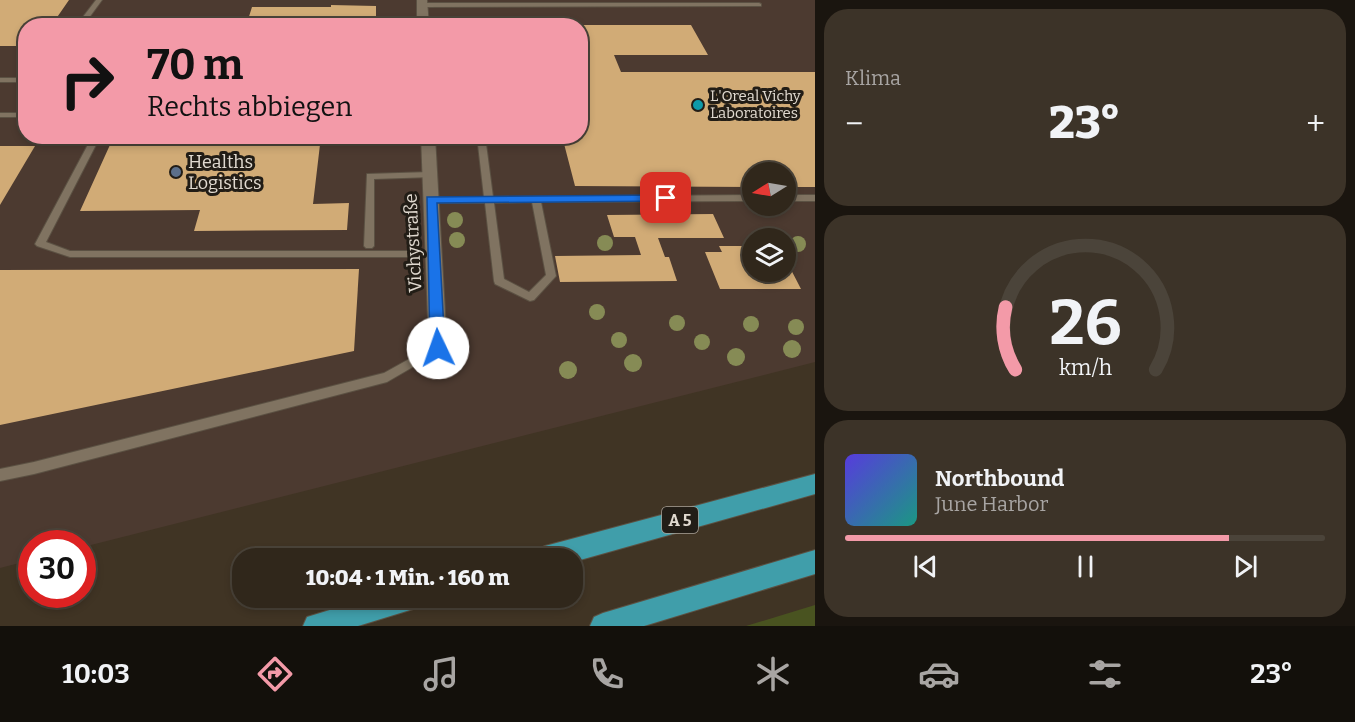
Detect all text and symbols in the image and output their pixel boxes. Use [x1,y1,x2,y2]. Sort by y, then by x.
text: 70 m [147,40,243,90]
icon: right [48,42,126,120]
text: Klima [845,66,901,90]
place label: L'Oreal Vichy Laboratoires [710,87,801,122]
text: Rechts abbiegen [147,91,352,123]
text: 23° [1049,96,1120,150]
marker: L'Oreal Vichy Laboratoires [691,98,705,112]
text: − [845,104,863,144]
text: + [1306,104,1325,144]
place label: Healths Logistics [188,151,262,194]
north arrow [742,162,796,216]
map controls [742,162,796,282]
marker: Healths Logistics [169,165,183,179]
pin [640,172,691,223]
icon: arrive [649,181,682,214]
street label: Vichystraße [399,193,427,293]
button: layers [742,228,796,282]
text: 26 [1049,286,1121,361]
position arrow [406,316,470,380]
text: km/h [1058,355,1112,381]
text: Northbound [935,465,1064,492]
text: June Harbor [935,492,1048,516]
road number: A 5 [662,507,698,533]
speed limit sign: 30 [18,530,96,608]
icon: previous [909,550,942,583]
icon: pause [1069,550,1102,583]
icon: next [1229,550,1262,583]
text: 10:04 · 1 Min. · 160 m [306,564,509,591]
icon: directions [254,653,296,695]
icon: music [420,653,462,695]
icon: phone [586,653,628,695]
icon: climate [752,653,794,695]
icon: car [918,653,960,695]
icon: filters [1084,653,1126,695]
text: 10:03 [62,658,130,690]
text: 23° [1250,658,1293,690]

